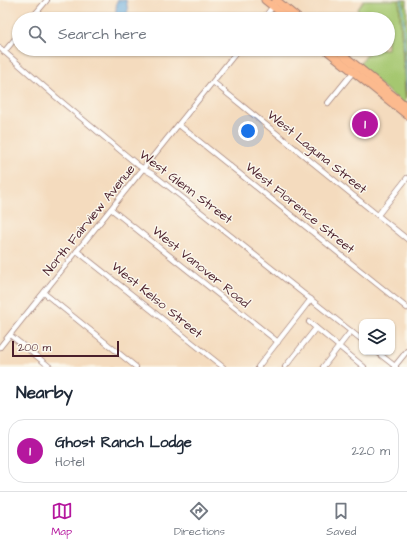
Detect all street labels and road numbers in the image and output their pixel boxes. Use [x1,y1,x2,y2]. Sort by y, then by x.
street label: West Laguna Street [263,106,371,199]
street label: West Glenn Street [136,146,237,229]
street label: West Florence Street [242,158,359,258]
street label: North Fairview Avenue [39,161,139,279]
street label: West Vanover Road [148,222,254,312]
street label: West Kelso Street [108,258,207,343]

